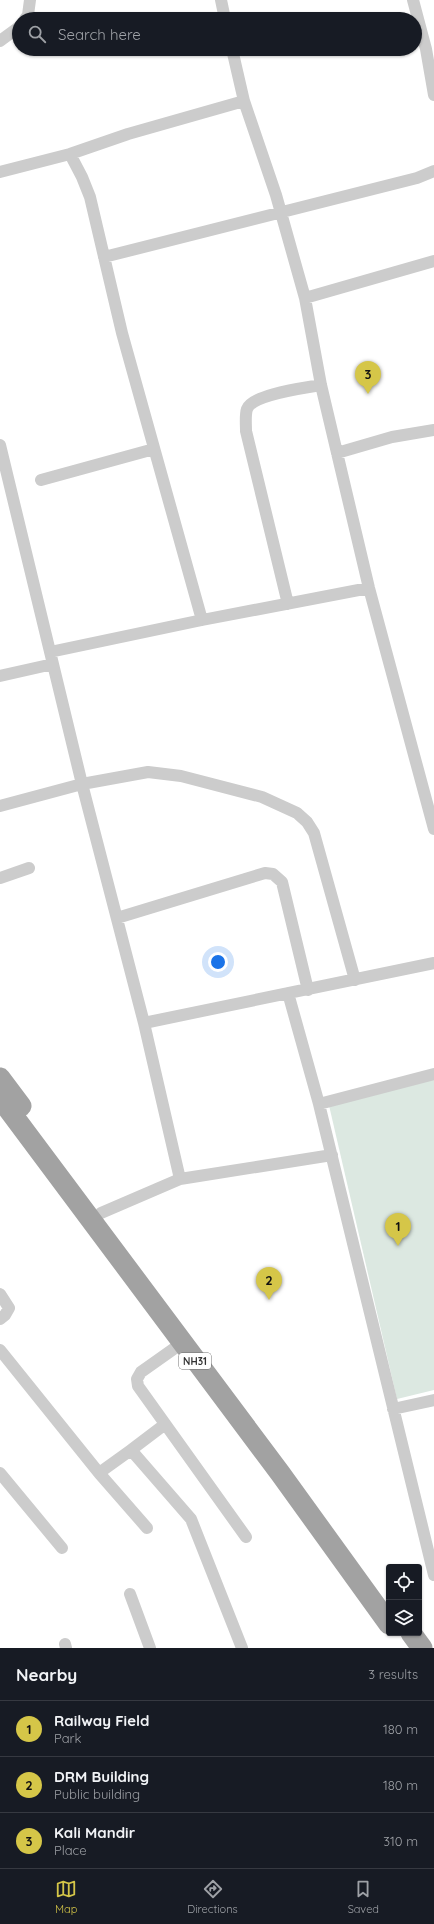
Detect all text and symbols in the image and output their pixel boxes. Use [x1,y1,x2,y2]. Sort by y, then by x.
search box [12,12,422,56]
icon: search [26,23,48,45]
text: Search here [58,25,141,44]
pin: 3 [355,361,381,394]
your location [208,952,228,972]
pin: 1 [385,1213,411,1246]
pin: 2 [256,1267,282,1300]
road number: NH31 [179,1353,211,1369]
map controls [386,1564,422,1636]
button: locate [386,1564,422,1600]
button: layers [386,1600,422,1636]
text: Nearby [16,1664,77,1685]
text: 3 results [368,1666,418,1682]
text: Railway Field [54,1711,149,1730]
text: 1 [26,1721,32,1737]
text: 180 m [383,1721,418,1737]
text: Park [54,1730,82,1746]
text: DRM Building [54,1767,149,1786]
text: 2 [25,1777,33,1793]
text: 180 m [383,1777,418,1793]
text: Public building [54,1786,140,1802]
text: Kali Mandir [54,1823,135,1842]
text: 3 [26,1833,32,1849]
text: 310 m [383,1833,418,1849]
text: Place [54,1842,87,1858]
tab: Map [55,1878,77,1916]
tab: Directions [187,1878,238,1916]
tab: Saved [348,1878,379,1916]

